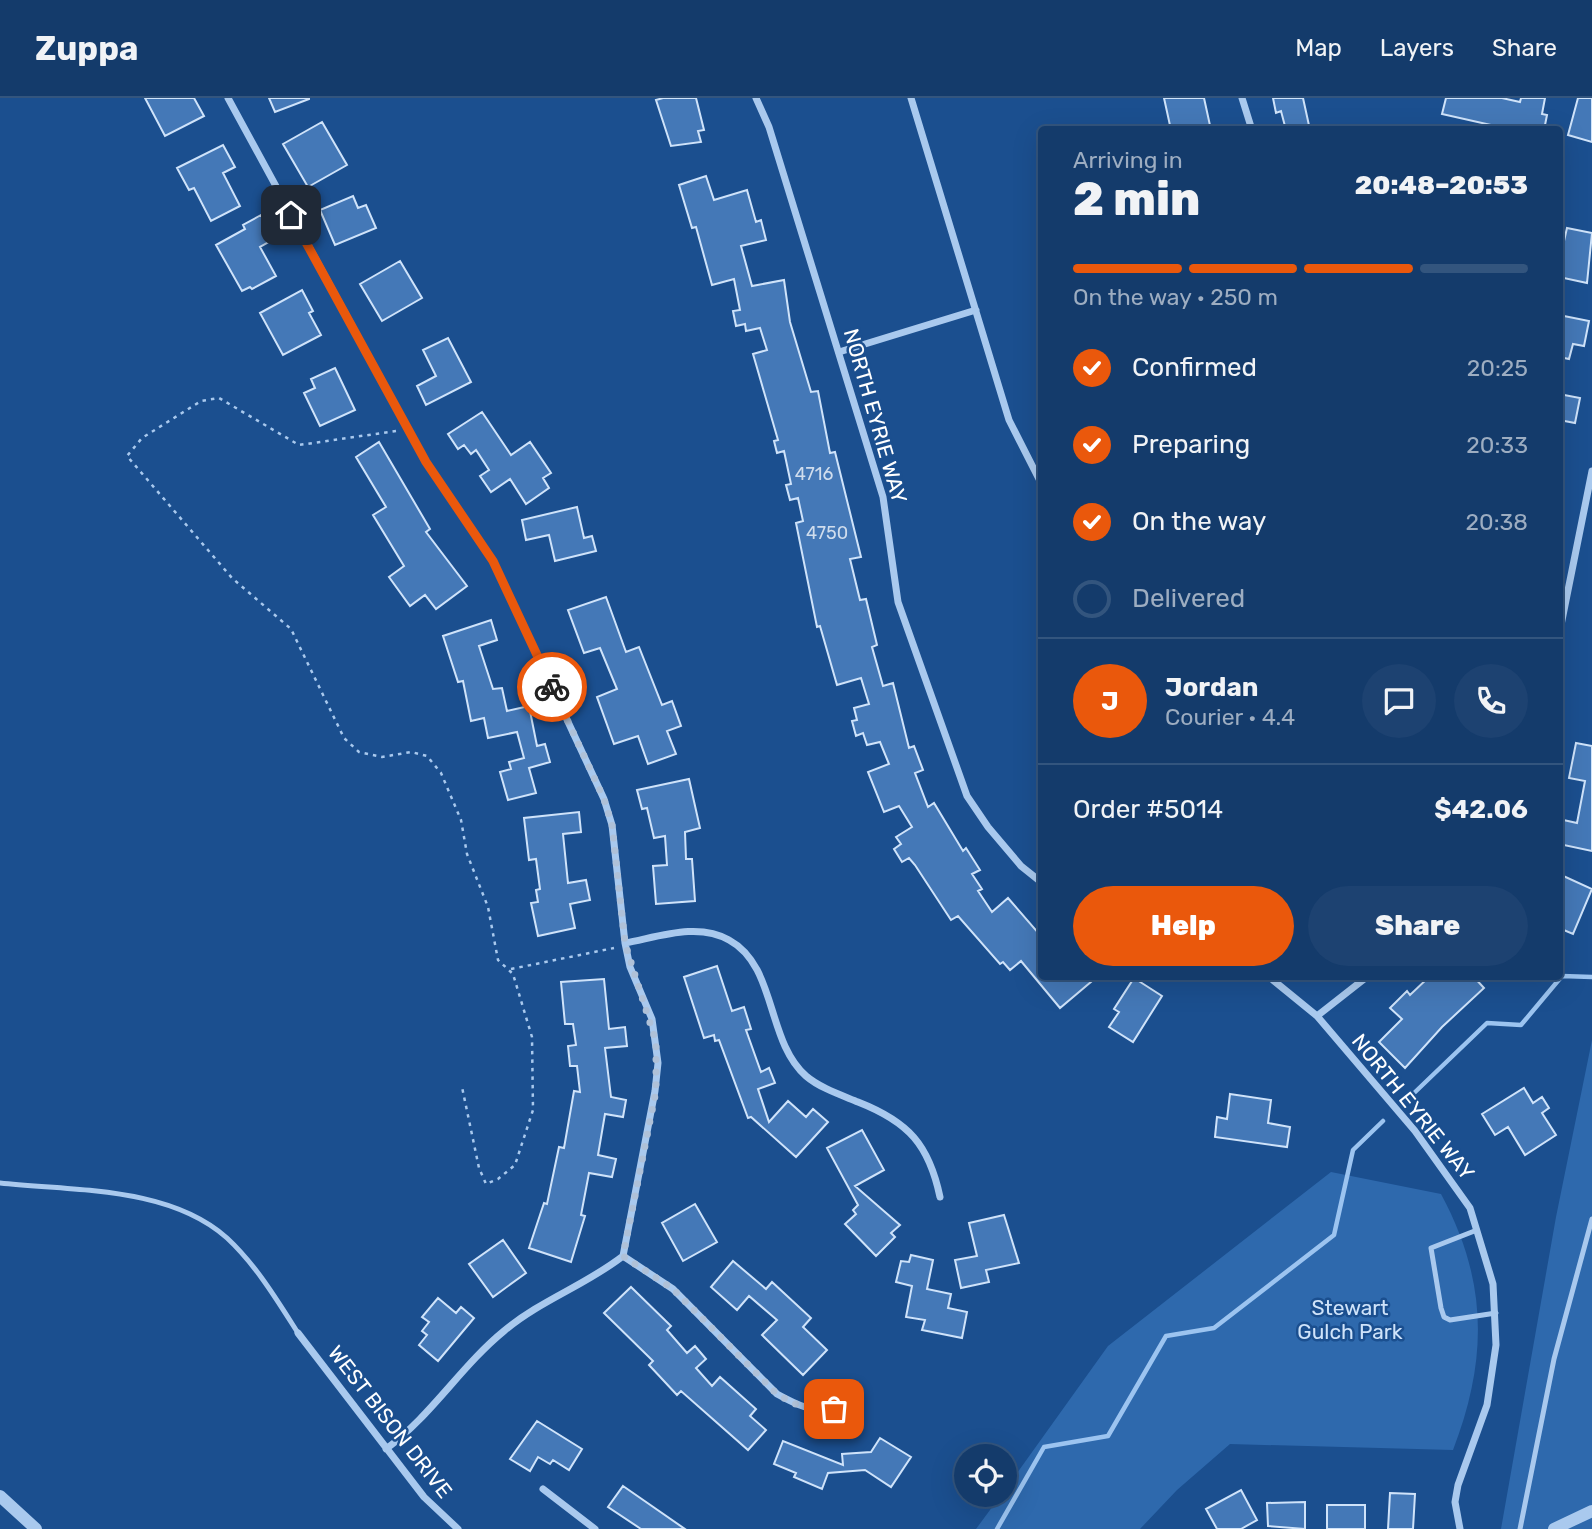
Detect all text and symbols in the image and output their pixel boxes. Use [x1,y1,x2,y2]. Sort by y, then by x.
text: Zuppa [35,29,138,68]
text: Map [1295,34,1342,62]
text: Layers [1380,34,1454,62]
text: Share [1492,34,1557,62]
text: Arriving in [1073,146,1183,174]
text: 20:48–20:53 [1355,170,1528,201]
text: 2 min [1073,172,1200,227]
pin [261,185,321,245]
icon: home [272,196,310,234]
text: On the way · 250 m [1073,283,1278,311]
street label: NORTH EYRIE WAY [839,326,912,506]
icon: check [1073,349,1111,387]
text: Confirmed [1132,352,1257,383]
text: 20:25 [1467,354,1528,382]
icon: check [1073,426,1111,464]
text: Preparing [1132,429,1250,460]
text: 20:33 [1466,431,1528,459]
house number: 4716 [795,463,833,485]
icon: check [1073,503,1111,541]
text: On the way [1132,506,1266,537]
text: 20:38 [1466,508,1528,536]
house number: 4750 [806,522,848,544]
text: Delivered [1132,583,1245,614]
courier [517,652,587,722]
button: chat [1362,664,1436,738]
button: phone [1454,664,1528,738]
icon: bike [533,668,571,706]
text: Jordan [1165,672,1258,703]
text: J [1101,686,1119,717]
text: Courier · 4.4 [1165,703,1295,731]
text: Order #5014 [1073,794,1223,825]
text: $42.06 [1434,794,1528,825]
button: Help [1073,886,1294,966]
button: Share [1308,886,1528,966]
street label: NORTH EYRIE WAY [1347,1029,1480,1185]
park label: Stewart Gulch Park [1297,1295,1403,1344]
street label: WEST BISON DRIVE [323,1341,458,1503]
pin [804,1379,864,1439]
icon: bag [815,1390,853,1428]
map controls [954,1444,1017,1507]
button: locate [954,1444,1017,1507]

